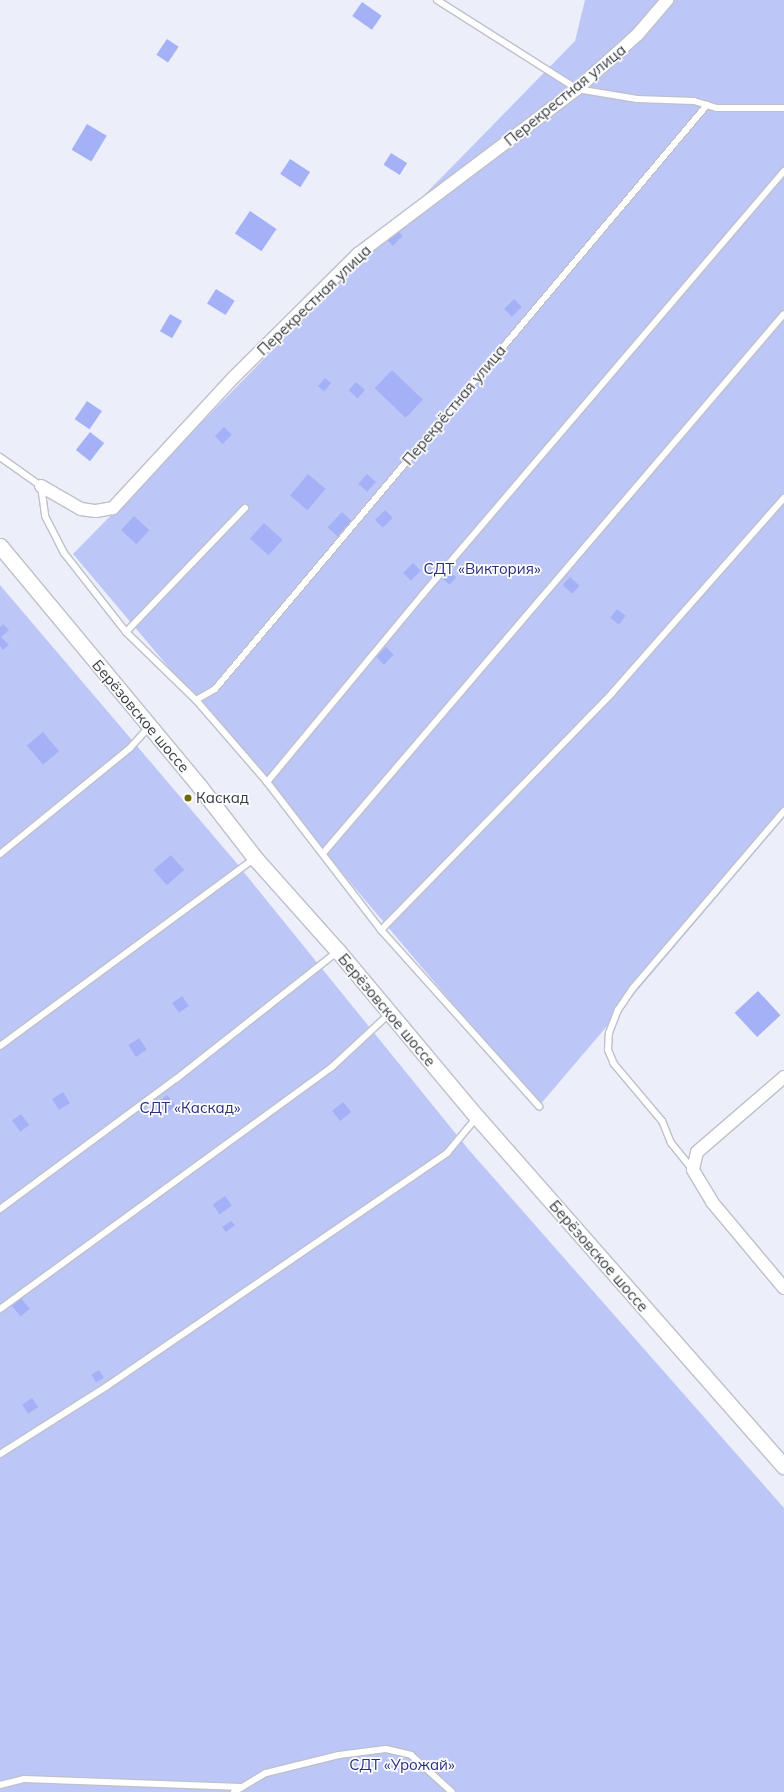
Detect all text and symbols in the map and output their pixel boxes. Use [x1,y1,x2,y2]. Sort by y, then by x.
street label: Перекрестная улица [501,40,629,150]
street label: Перекрестная улица [253,241,375,359]
street label: Перекрёстная улица [399,341,509,469]
park label: СДТ «Виктория» [423,560,541,578]
street label: Берёзовское шоссе [89,656,193,776]
place label: Каскад [196,789,249,807]
marker: Каскад [183,793,193,803]
street label: Берёзовское шоссе [335,950,439,1070]
park label: СДТ «Каскад» [139,1099,241,1117]
street label: Берёзовское шоссе [546,1197,652,1315]
park label: СДТ «Урожай» [349,1756,455,1774]

